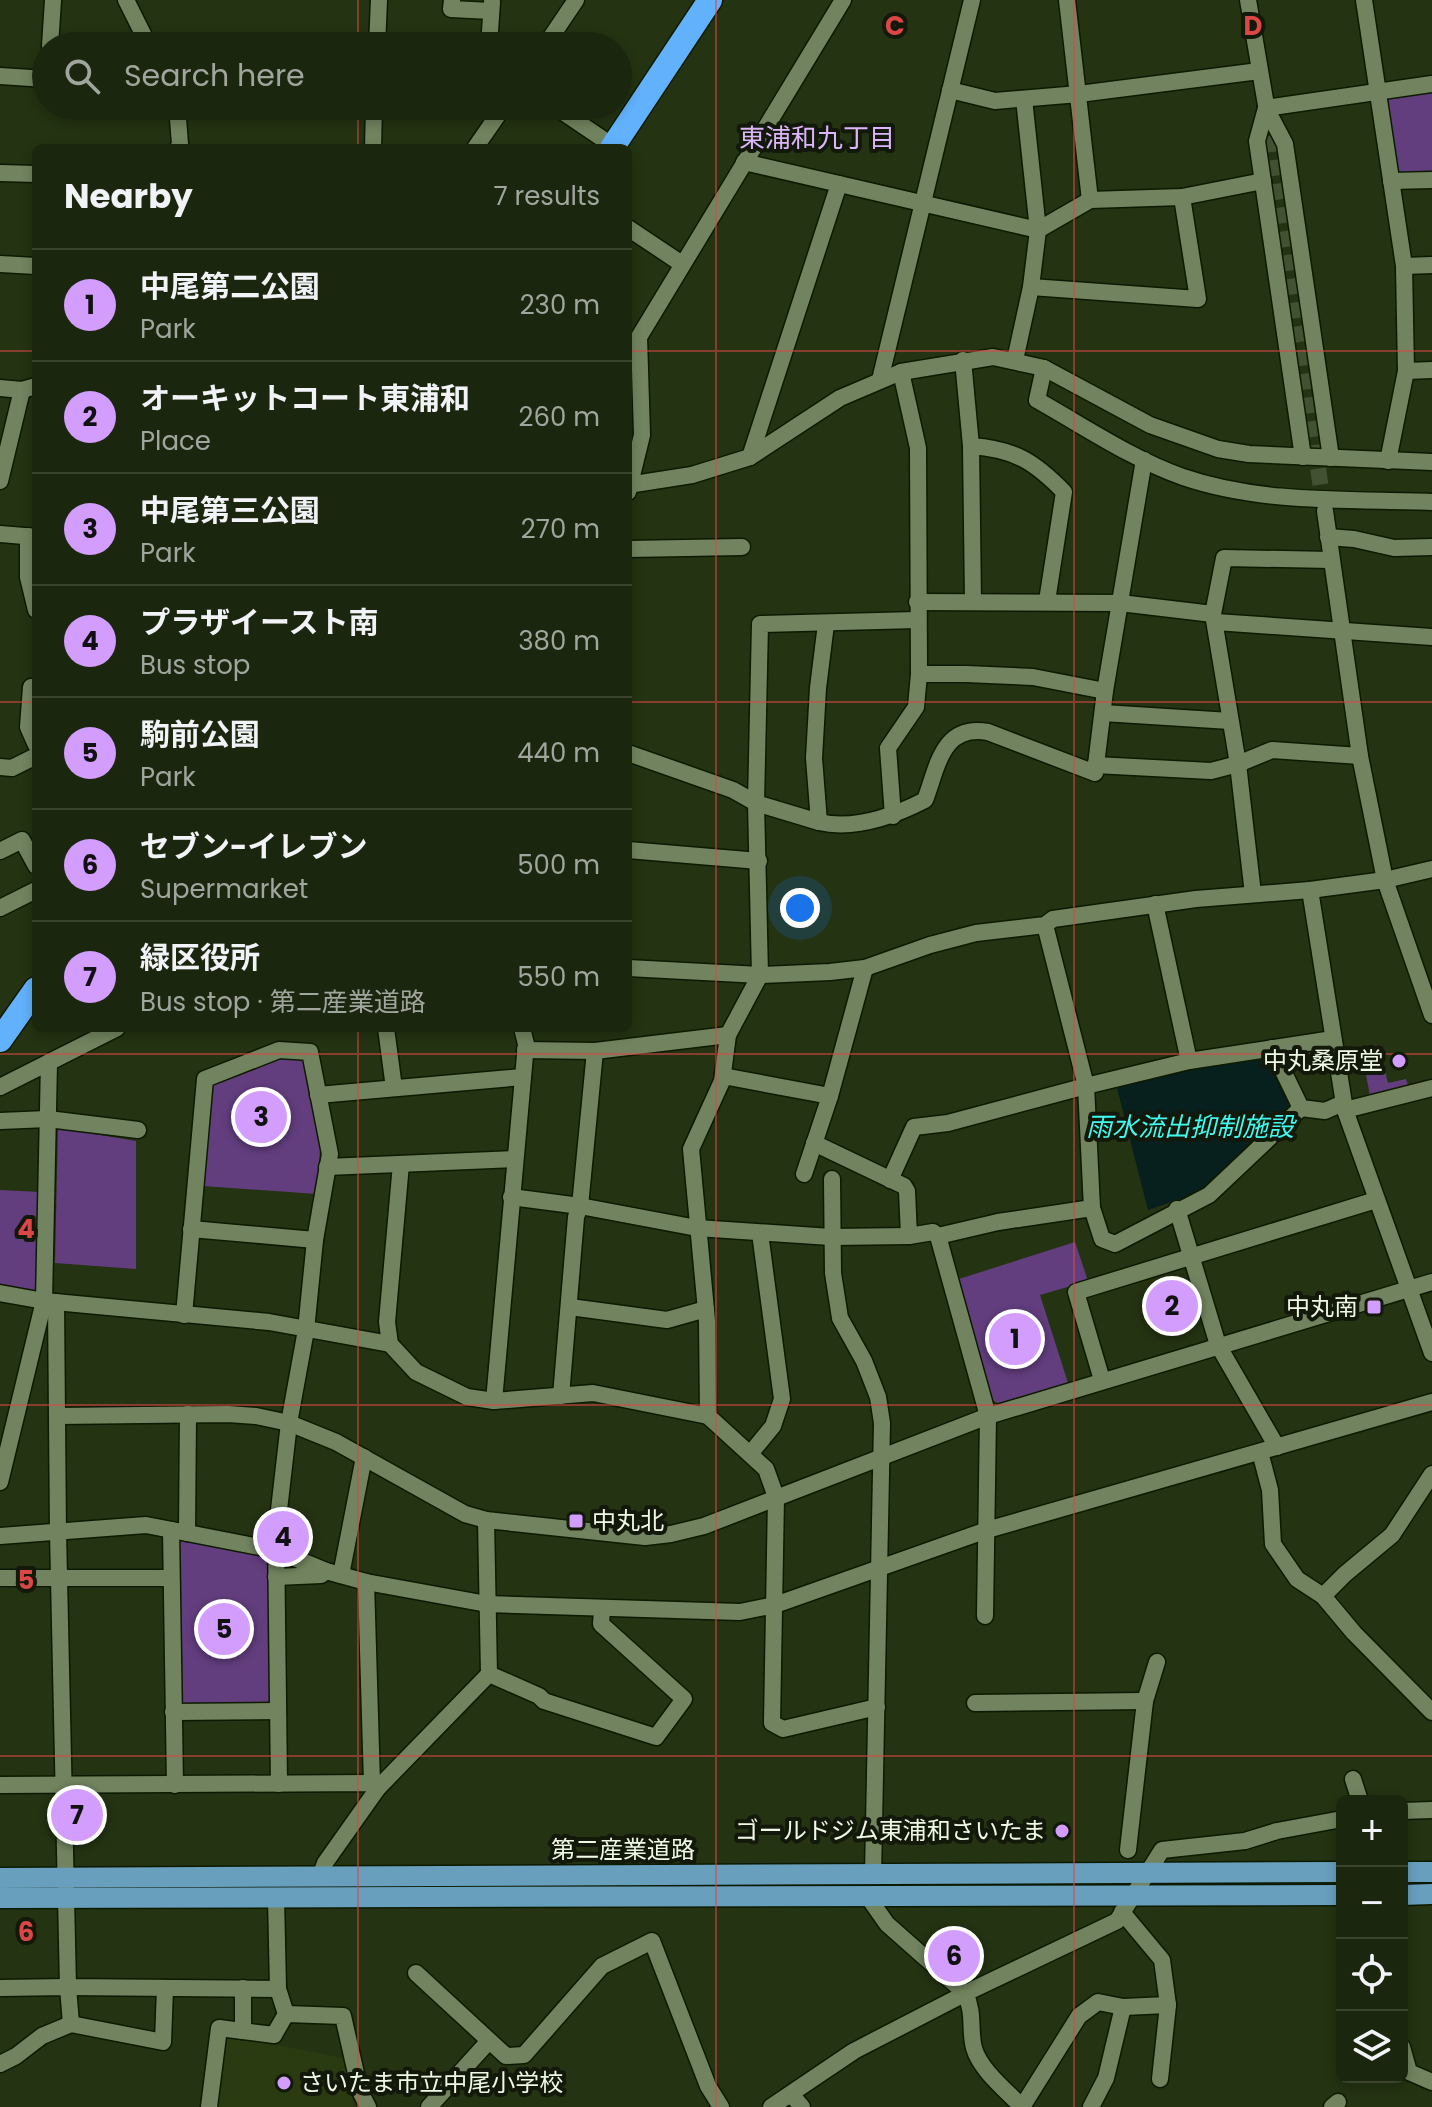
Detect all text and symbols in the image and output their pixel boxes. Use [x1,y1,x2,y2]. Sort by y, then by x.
text: C [885,8,905,44]
text: D [1244,8,1263,44]
search box [32,32,632,120]
icon: search [60,54,104,98]
text: Search here [124,54,305,97]
district label: 東浦和九丁目 [739,120,895,156]
text: Nearby [64,172,193,220]
text: 7 results [493,178,600,214]
text: 中尾第二公園 [140,265,320,308]
text: 1 [85,287,95,323]
text: 230 m [520,287,600,323]
text: Park [140,311,196,347]
text: オーキットコート東浦和 [140,377,470,420]
text: 2 [83,399,97,435]
text: 260 m [518,399,600,435]
text: Place [140,423,211,459]
text: 中尾第三公園 [140,489,320,532]
text: 3 [82,511,98,547]
text: 270 m [521,511,600,547]
text: Park [140,535,196,571]
text: プラザイースト南 [140,601,379,644]
text: 4 [81,623,99,659]
text: 380 m [518,623,600,659]
text: Bus stop [140,647,250,683]
text: 駒前公園 [140,713,260,756]
text: 5 [82,735,98,771]
text: 440 m [517,735,600,771]
text: Park [140,759,196,795]
text: セブン-イレブン [140,825,367,868]
text: 6 [82,847,98,883]
text: 500 m [517,847,600,883]
text: Supermarket [140,871,308,907]
your location [780,888,820,928]
text: 緑区役所 [140,936,260,979]
text: 7 [83,959,97,995]
text: 550 m [517,959,600,995]
text: Bus stop · 第二産業道路 [140,984,426,1020]
place label: 中丸桑原堂 [1263,1044,1383,1077]
marker: 中丸桑原堂 [1390,1052,1408,1070]
pin: 3 [235,1087,287,1147]
water label: 雨水流出抑制施設 [1086,1109,1298,1145]
text: 4 [17,1211,35,1247]
pin: 2 [1146,1276,1198,1336]
place label: 中丸南 [1286,1290,1358,1323]
marker: 中丸南 [1365,1298,1383,1316]
pin: 1 [989,1309,1041,1369]
place label: 中丸北 [592,1504,664,1537]
pin: 4 [257,1507,309,1567]
marker: 中丸北 [567,1512,585,1530]
text: 5 [18,1562,34,1598]
pin: 5 [198,1599,250,1659]
pin: 7 [51,1785,103,1845]
map controls [1336,1795,1408,2083]
button: + [1336,1795,1408,1867]
place label: ゴールドジム東浦和さいたま [735,1814,1046,1847]
marker: ゴールドジム東浦和さいたま [1053,1822,1071,1840]
street label: 第二産業道路 [551,1833,695,1866]
button: − [1336,1867,1408,1939]
text: 6 [18,1914,34,1950]
pin: 6 [928,1926,980,1986]
button: locate [1336,1939,1408,2011]
button: layers [1336,2011,1408,2083]
place label: さいたま市立中尾小学校 [300,2066,563,2099]
marker: さいたま市立中尾小学校 [275,2074,293,2092]

